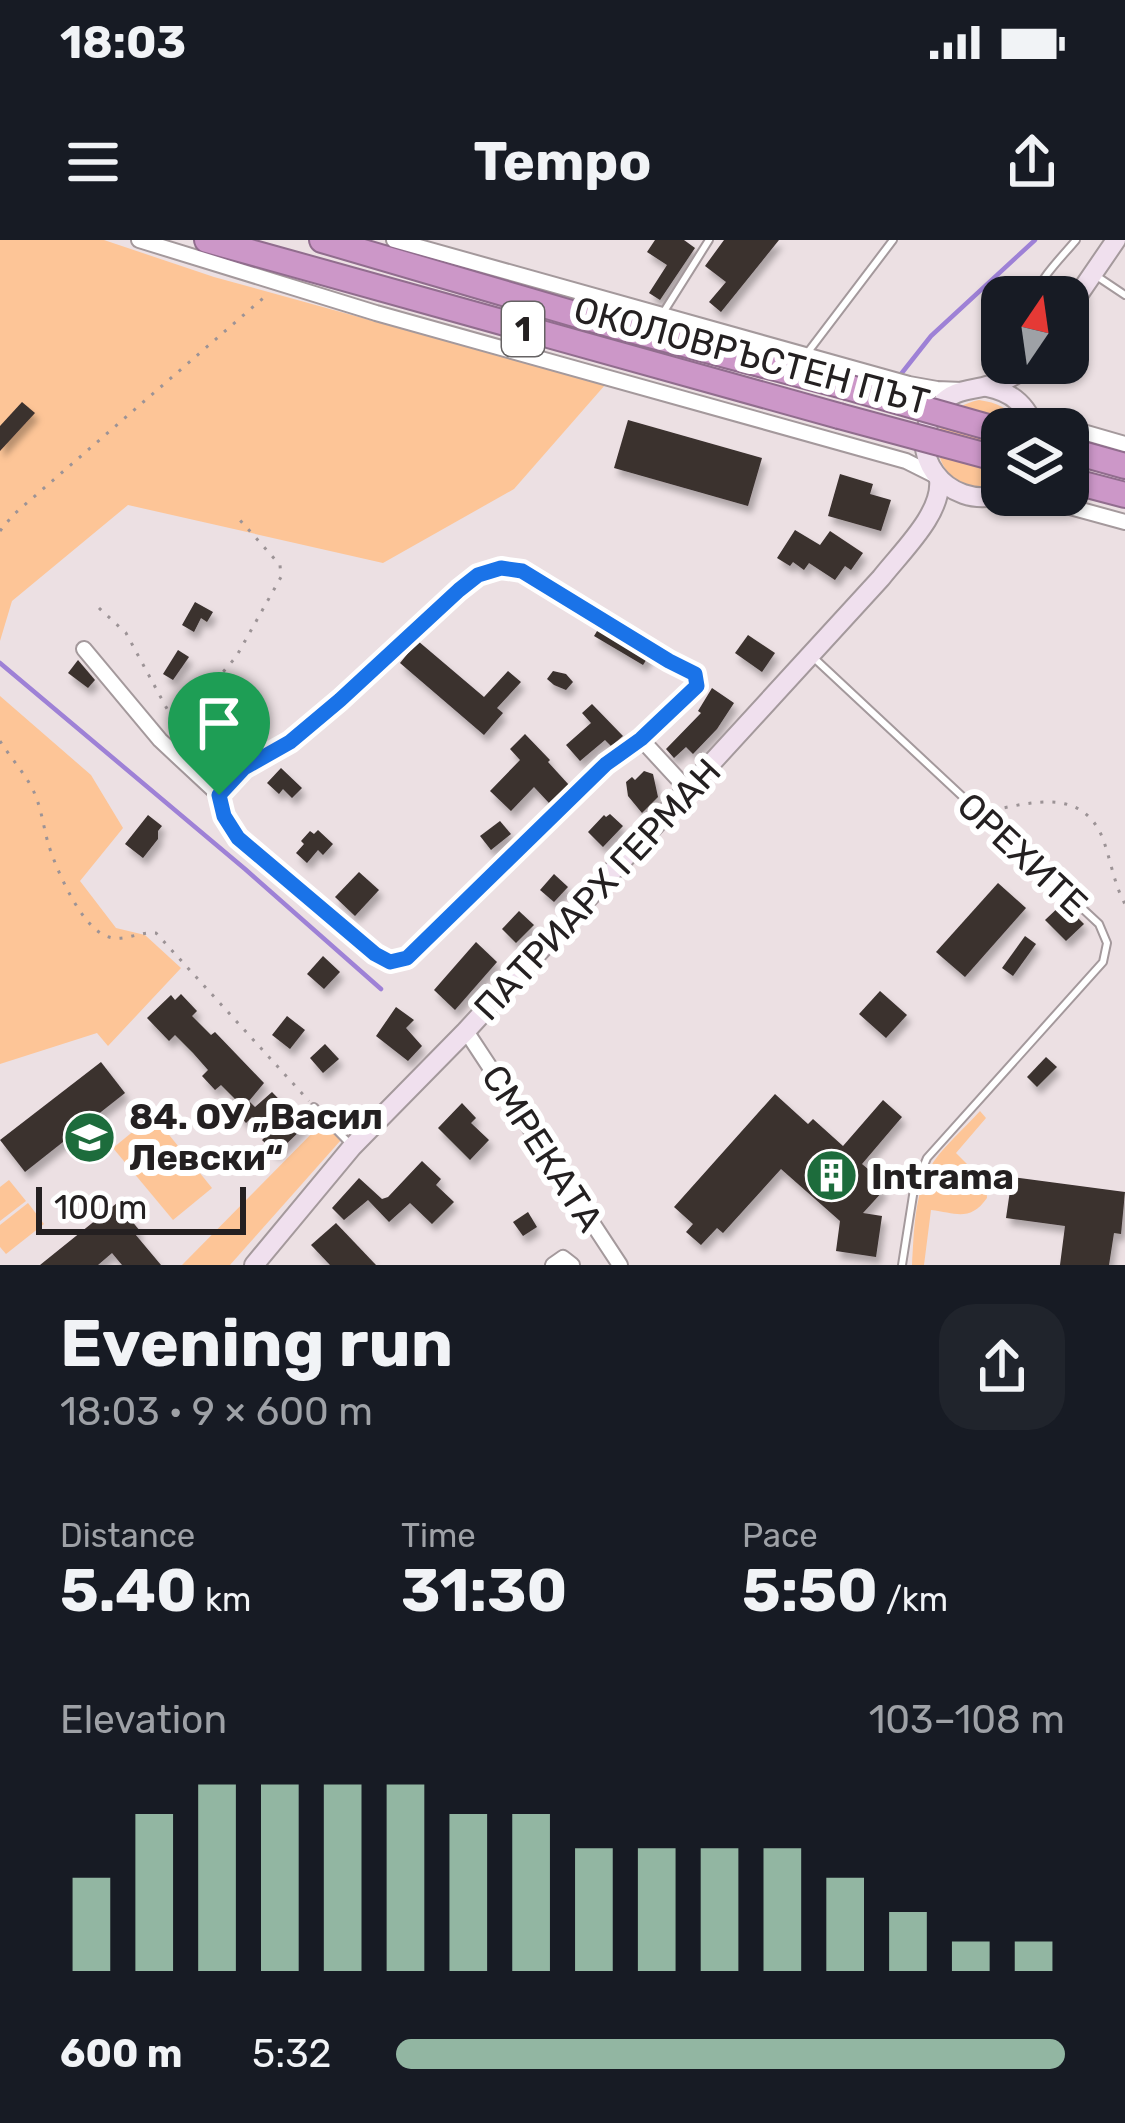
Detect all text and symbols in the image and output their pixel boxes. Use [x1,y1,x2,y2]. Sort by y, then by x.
text: 18:03 [60,16,186,69]
icon: menu [60,129,126,195]
icon: share [999,129,1065,195]
text: Tempo [474,130,651,194]
north arrow [981,276,1089,384]
map controls [981,276,1089,516]
street label: ОКОЛОВРЪСТЕН ПЪТ [569,287,934,424]
road number: 1 [502,302,544,356]
button: layers [981,408,1089,516]
pin [168,672,270,795]
icon: arrive [186,690,252,756]
street label: ПАТРИАРХ ГЕРМАН [465,750,730,1029]
street label: ОРЕХИТЕ [949,784,1096,925]
street label: СМРЕКАТА [473,1057,612,1239]
place label: 84. ОУ „Васил Левски“ [129,1095,383,1179]
school or university icon: 84. ОУ „Васил Левски“ [62,1109,118,1165]
building icon: Intrama [804,1148,860,1204]
place label: Intrama [871,1155,1014,1198]
scale bar [36,1181,246,1234]
text: 100 m [54,1188,147,1227]
text: Evening run [60,1304,453,1383]
button: share [939,1304,1065,1430]
text: 18:03 · 9 × 600 m [60,1389,373,1435]
text: Distance [60,1516,195,1555]
text: Time [401,1516,476,1555]
text: Pace [742,1516,818,1555]
text: 5.40 [60,1555,197,1626]
text: 31:30 [401,1555,567,1626]
text: 5:50 [742,1555,878,1626]
text: km [197,1580,251,1619]
text: /km [878,1580,948,1619]
text: Elevation [60,1697,227,1743]
text: 103–108 m [869,1697,1065,1743]
text: 600 m [60,2031,182,2077]
text: 5:32 [252,2031,331,2077]

